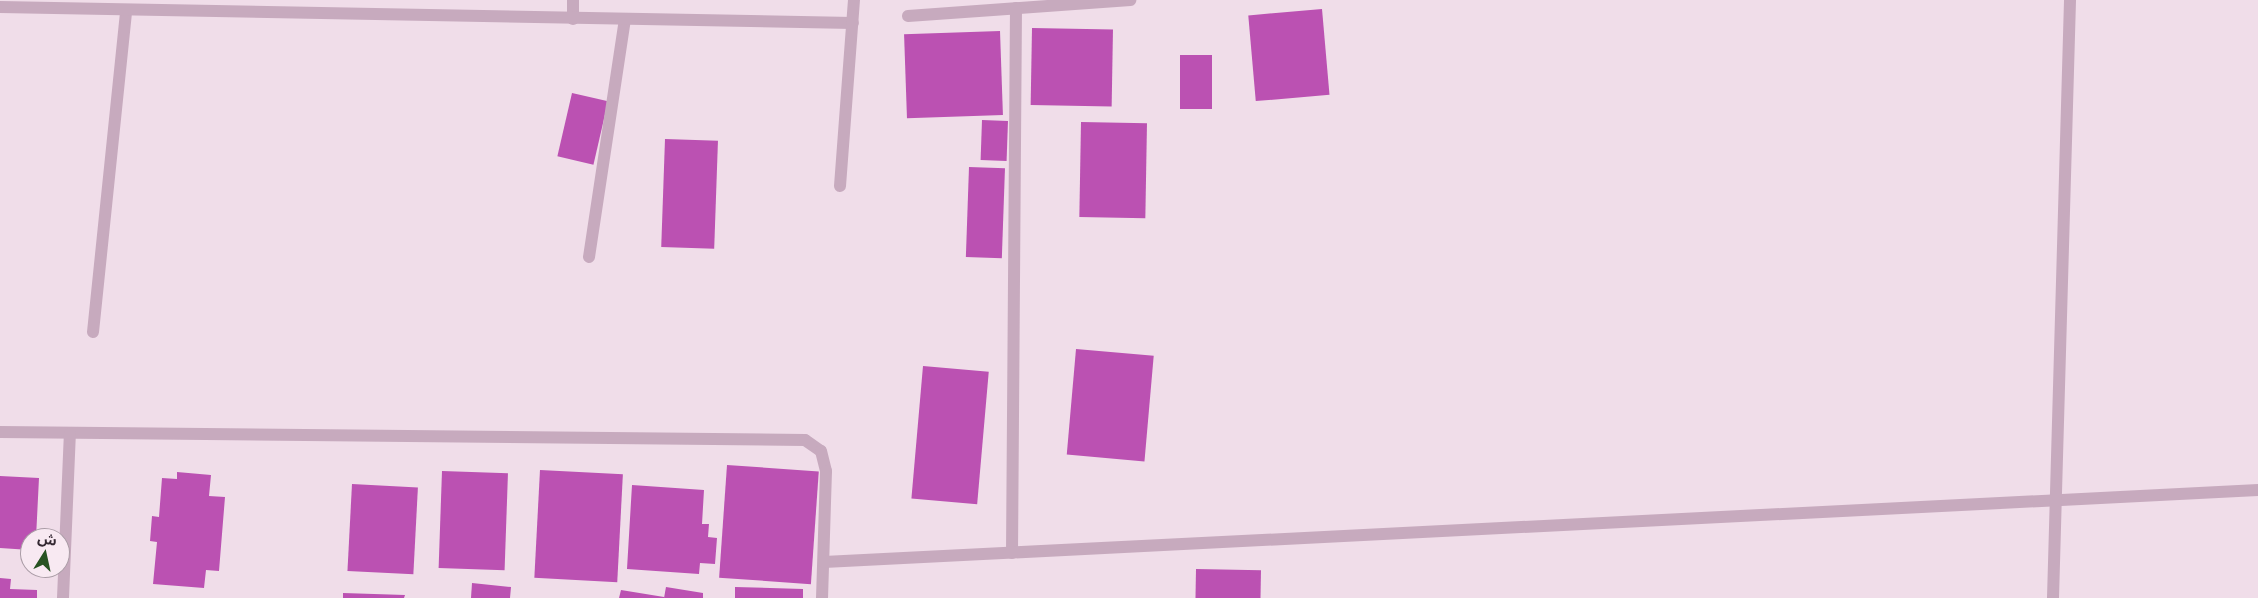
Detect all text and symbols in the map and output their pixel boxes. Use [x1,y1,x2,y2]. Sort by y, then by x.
north arrow [20,528,70,578]
text: ش [37,529,58,549]

